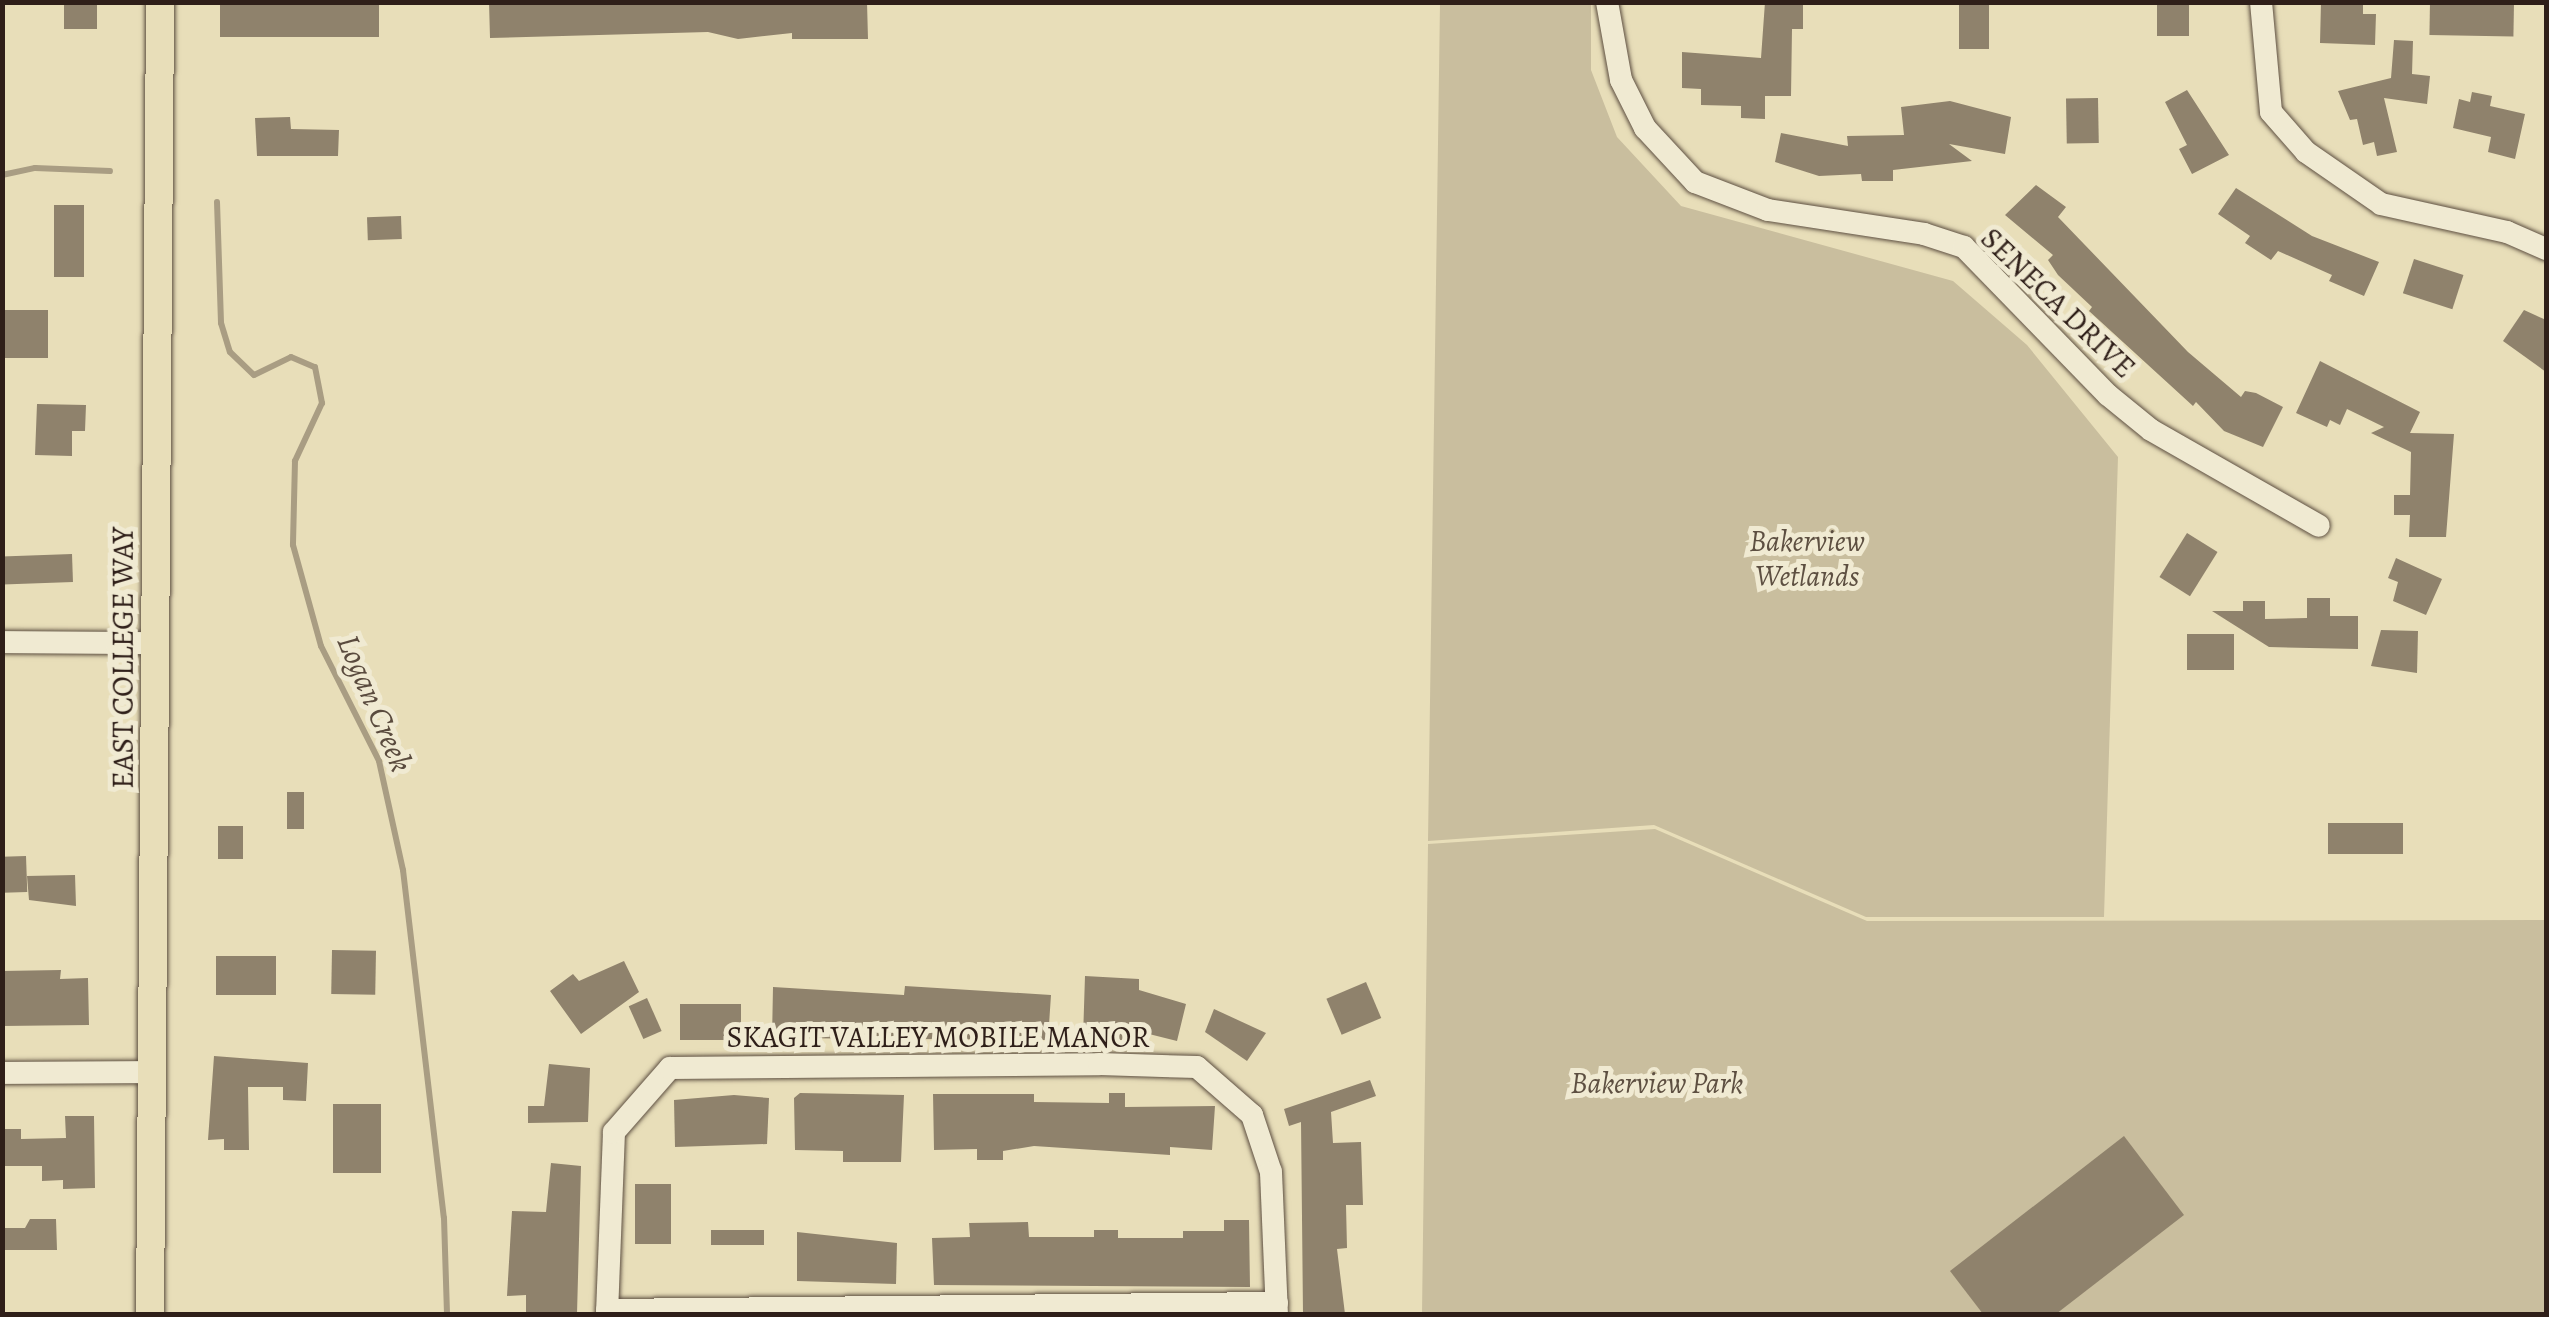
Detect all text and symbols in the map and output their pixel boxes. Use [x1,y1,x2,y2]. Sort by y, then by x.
street label: SENECA DRIVE [1973,220,2143,386]
park label: Bakerview Wetlands [1749,523,1865,594]
street label: EAST COLLEGE WAY [105,527,141,789]
water label: Logan Creek [329,629,421,777]
street label: SKAGIT VALLEY MOBILE MANOR [726,1019,1150,1055]
park label: Bakerview Park [1571,1065,1743,1101]

